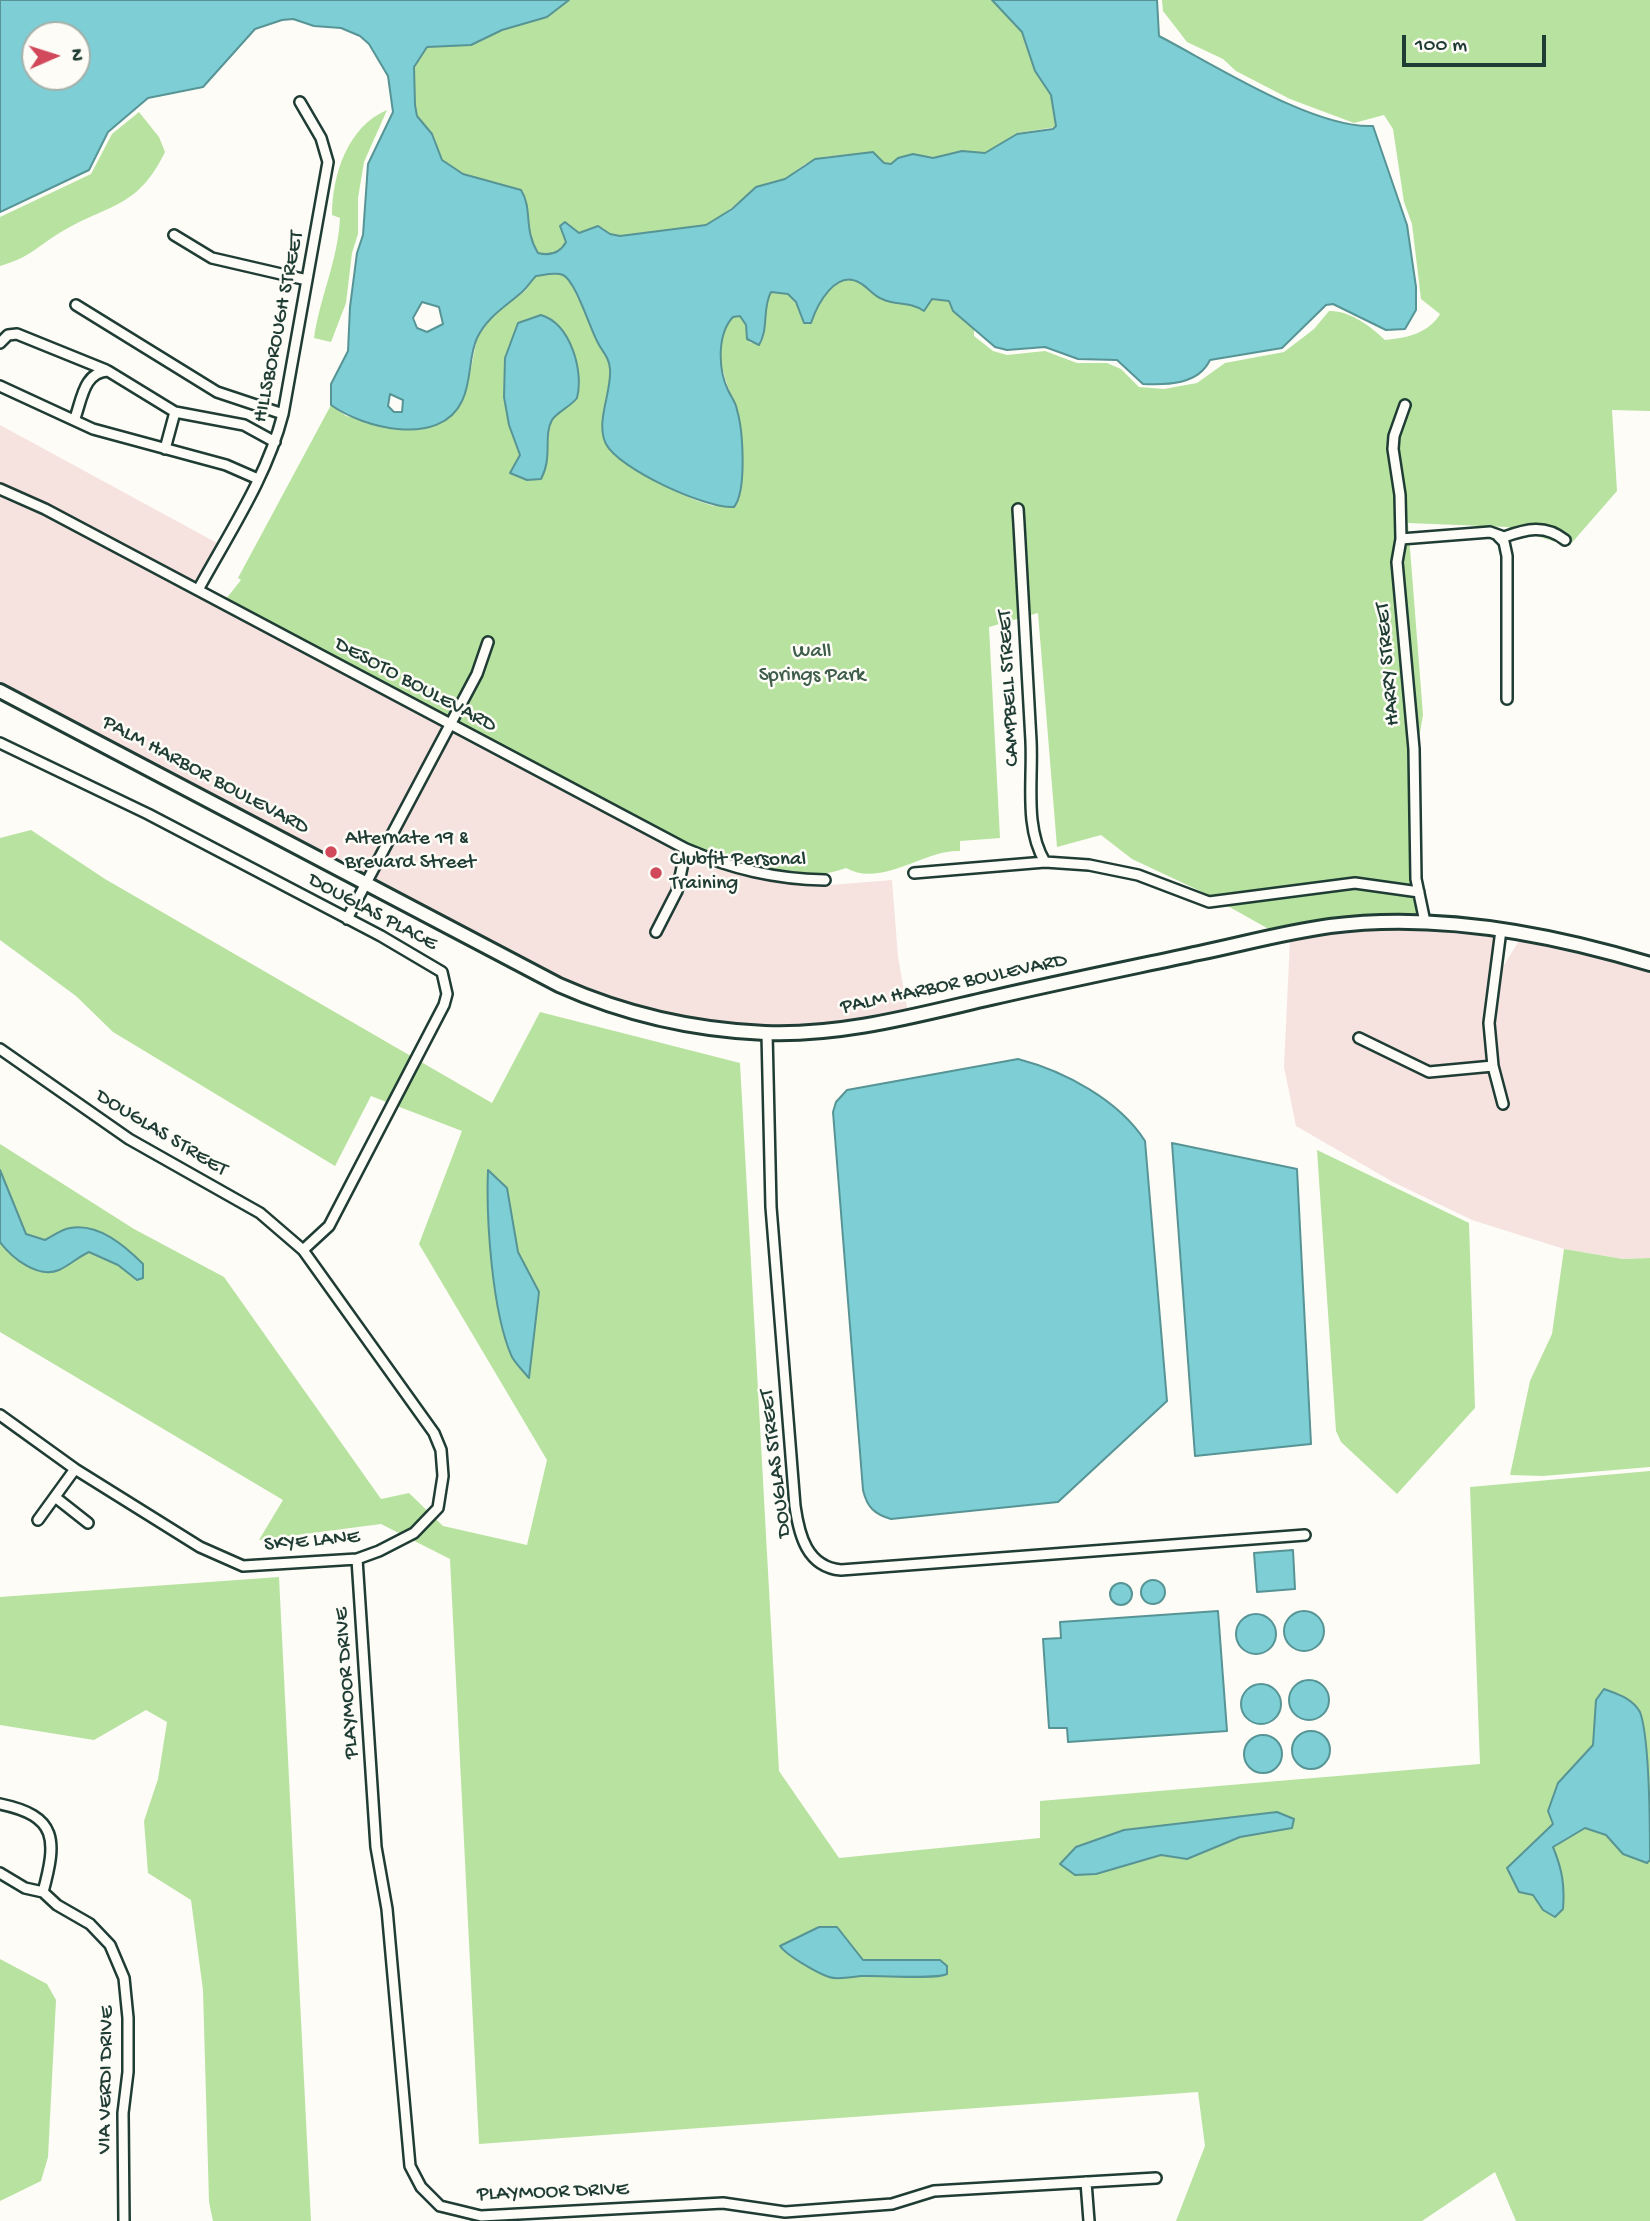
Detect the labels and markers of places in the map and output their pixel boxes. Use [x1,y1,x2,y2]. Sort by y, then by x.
place label: Alternate 19 & Brevard Street [345,827,476,877]
marker: Alternate 19 & Brevard Street [323,844,339,860]
place label: Clubfit Personal Training [670,848,806,898]
marker: Clubfit Personal Training [648,865,664,881]

